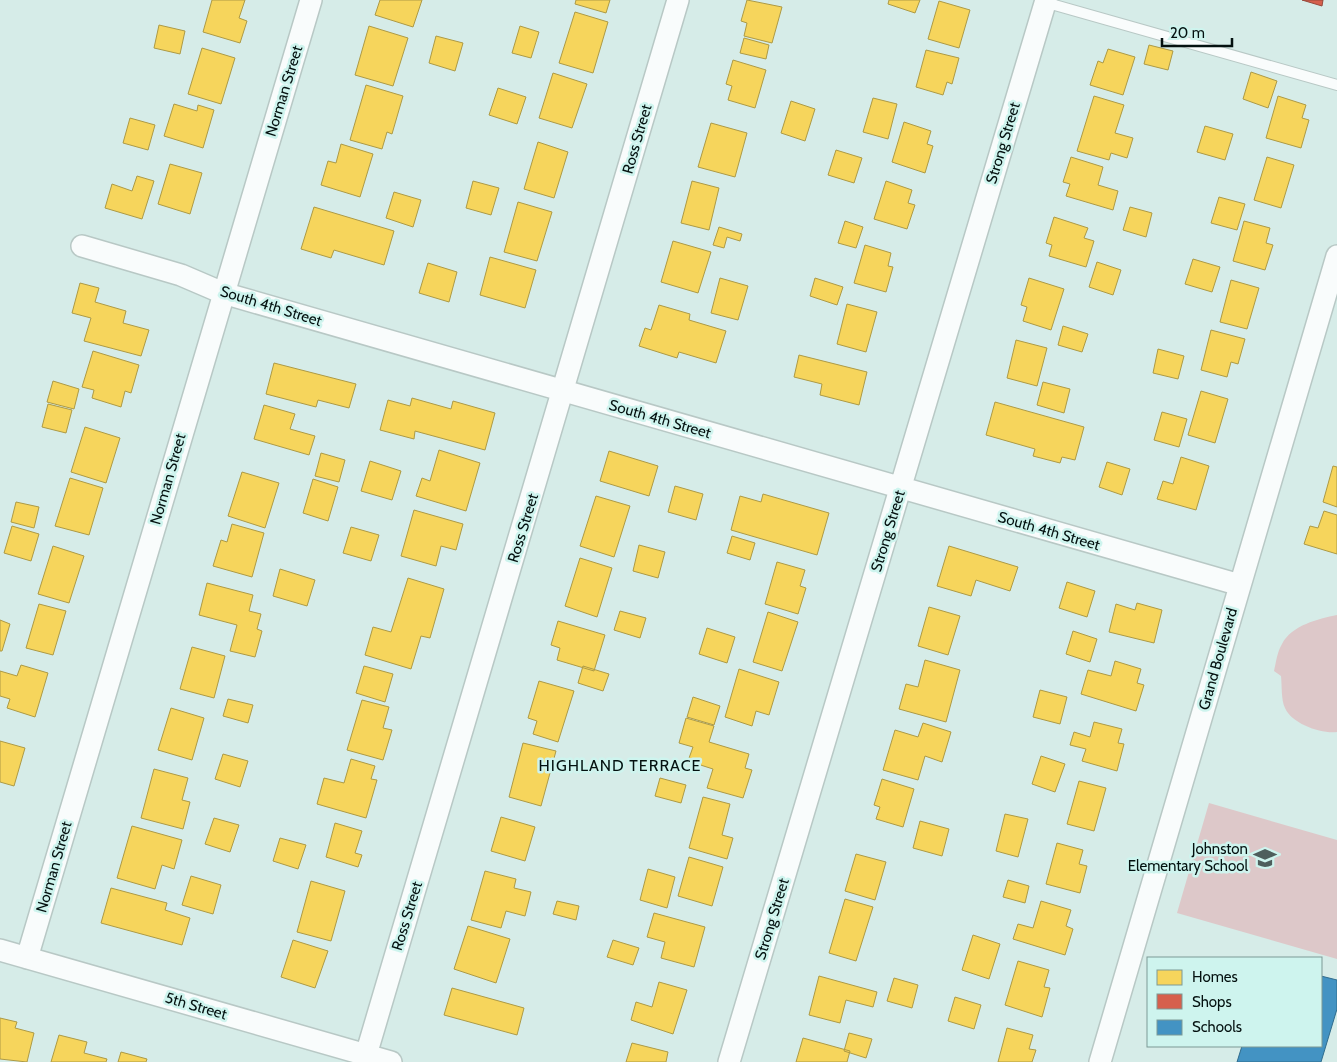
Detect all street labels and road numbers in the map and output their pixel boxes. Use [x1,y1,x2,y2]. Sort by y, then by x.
street label: Norman Street [262,43,306,139]
street label: Strong Street [982,100,1024,186]
street label: Ross Street [619,102,655,176]
street label: South 4th Street [218,282,324,330]
street label: South 4th Street [607,396,713,442]
street label: Norman Street [146,431,190,527]
street label: Strong Street [867,488,909,574]
street label: Ross Street [504,491,542,565]
street label: South 4th Street [996,508,1102,554]
street label: Grand Boulevard [1195,606,1241,712]
street label: Norman Street [32,819,76,915]
street label: Strong Street [751,876,793,962]
street label: Ross Street [388,879,426,953]
street label: 5th Street [163,989,229,1023]

